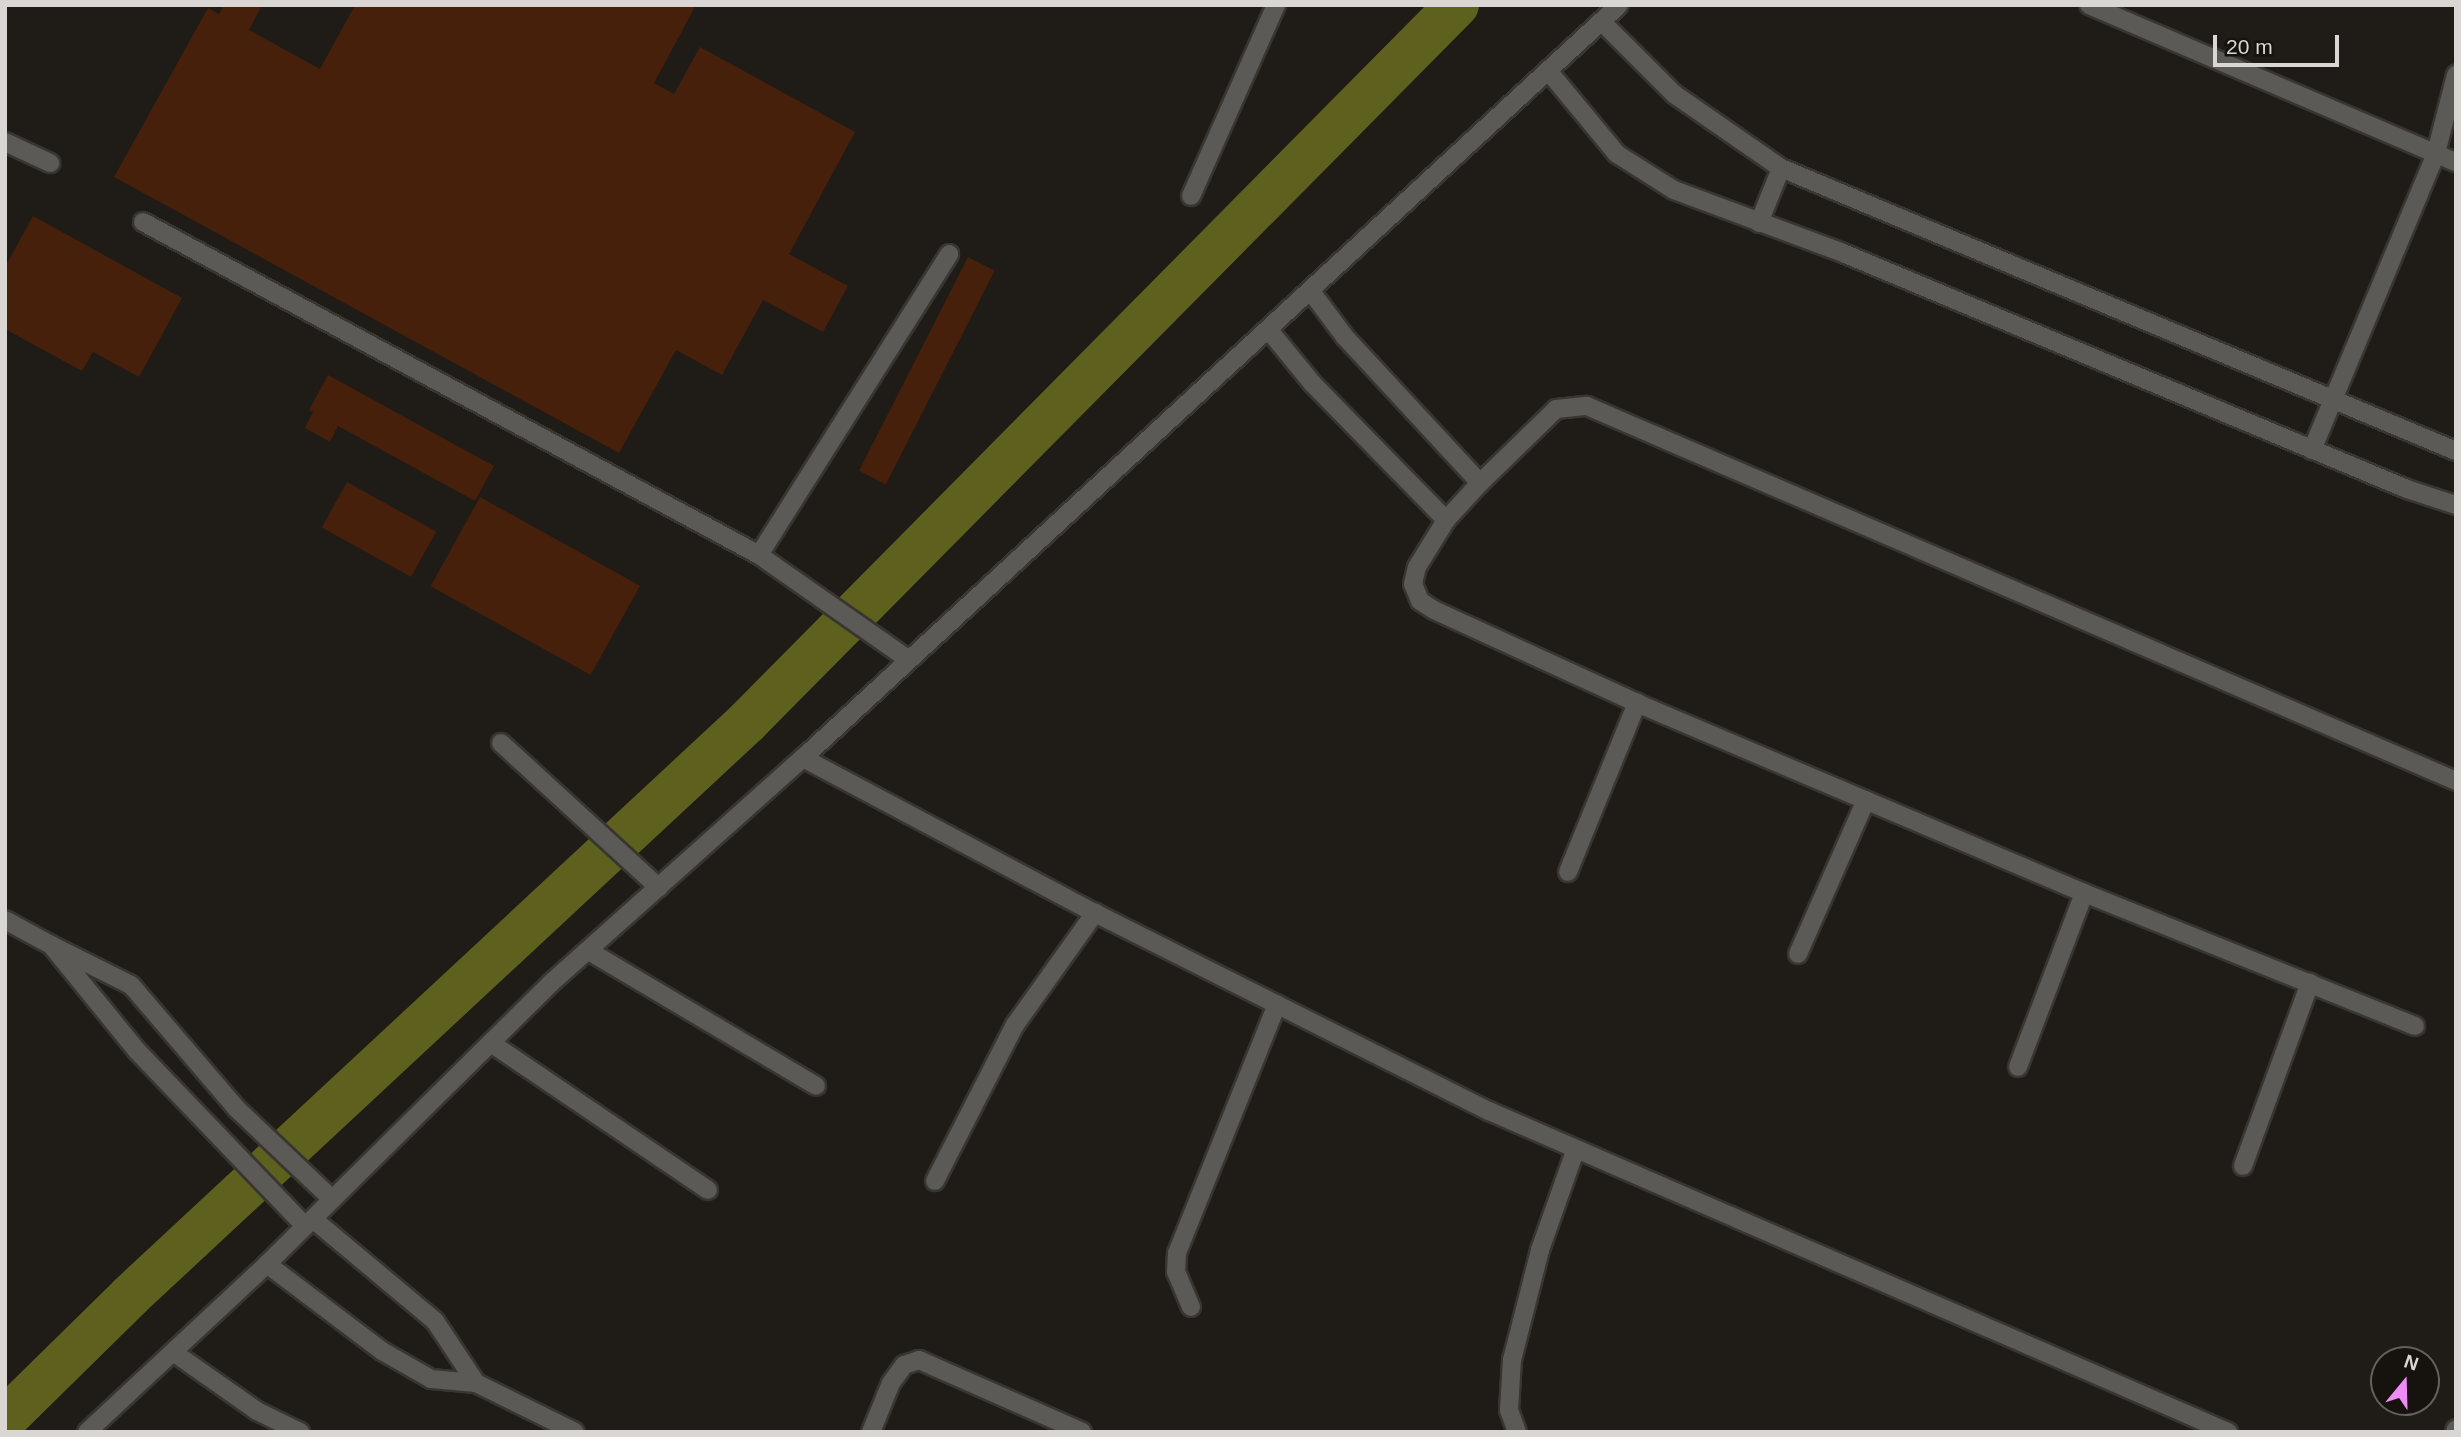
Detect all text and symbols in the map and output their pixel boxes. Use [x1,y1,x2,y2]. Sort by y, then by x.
scale bar [2216,21,2342,65]
text: 20 m [2226,35,2273,58]
north arrow [2370,1346,2440,1416]
text: N [2401,1350,2421,1375]

